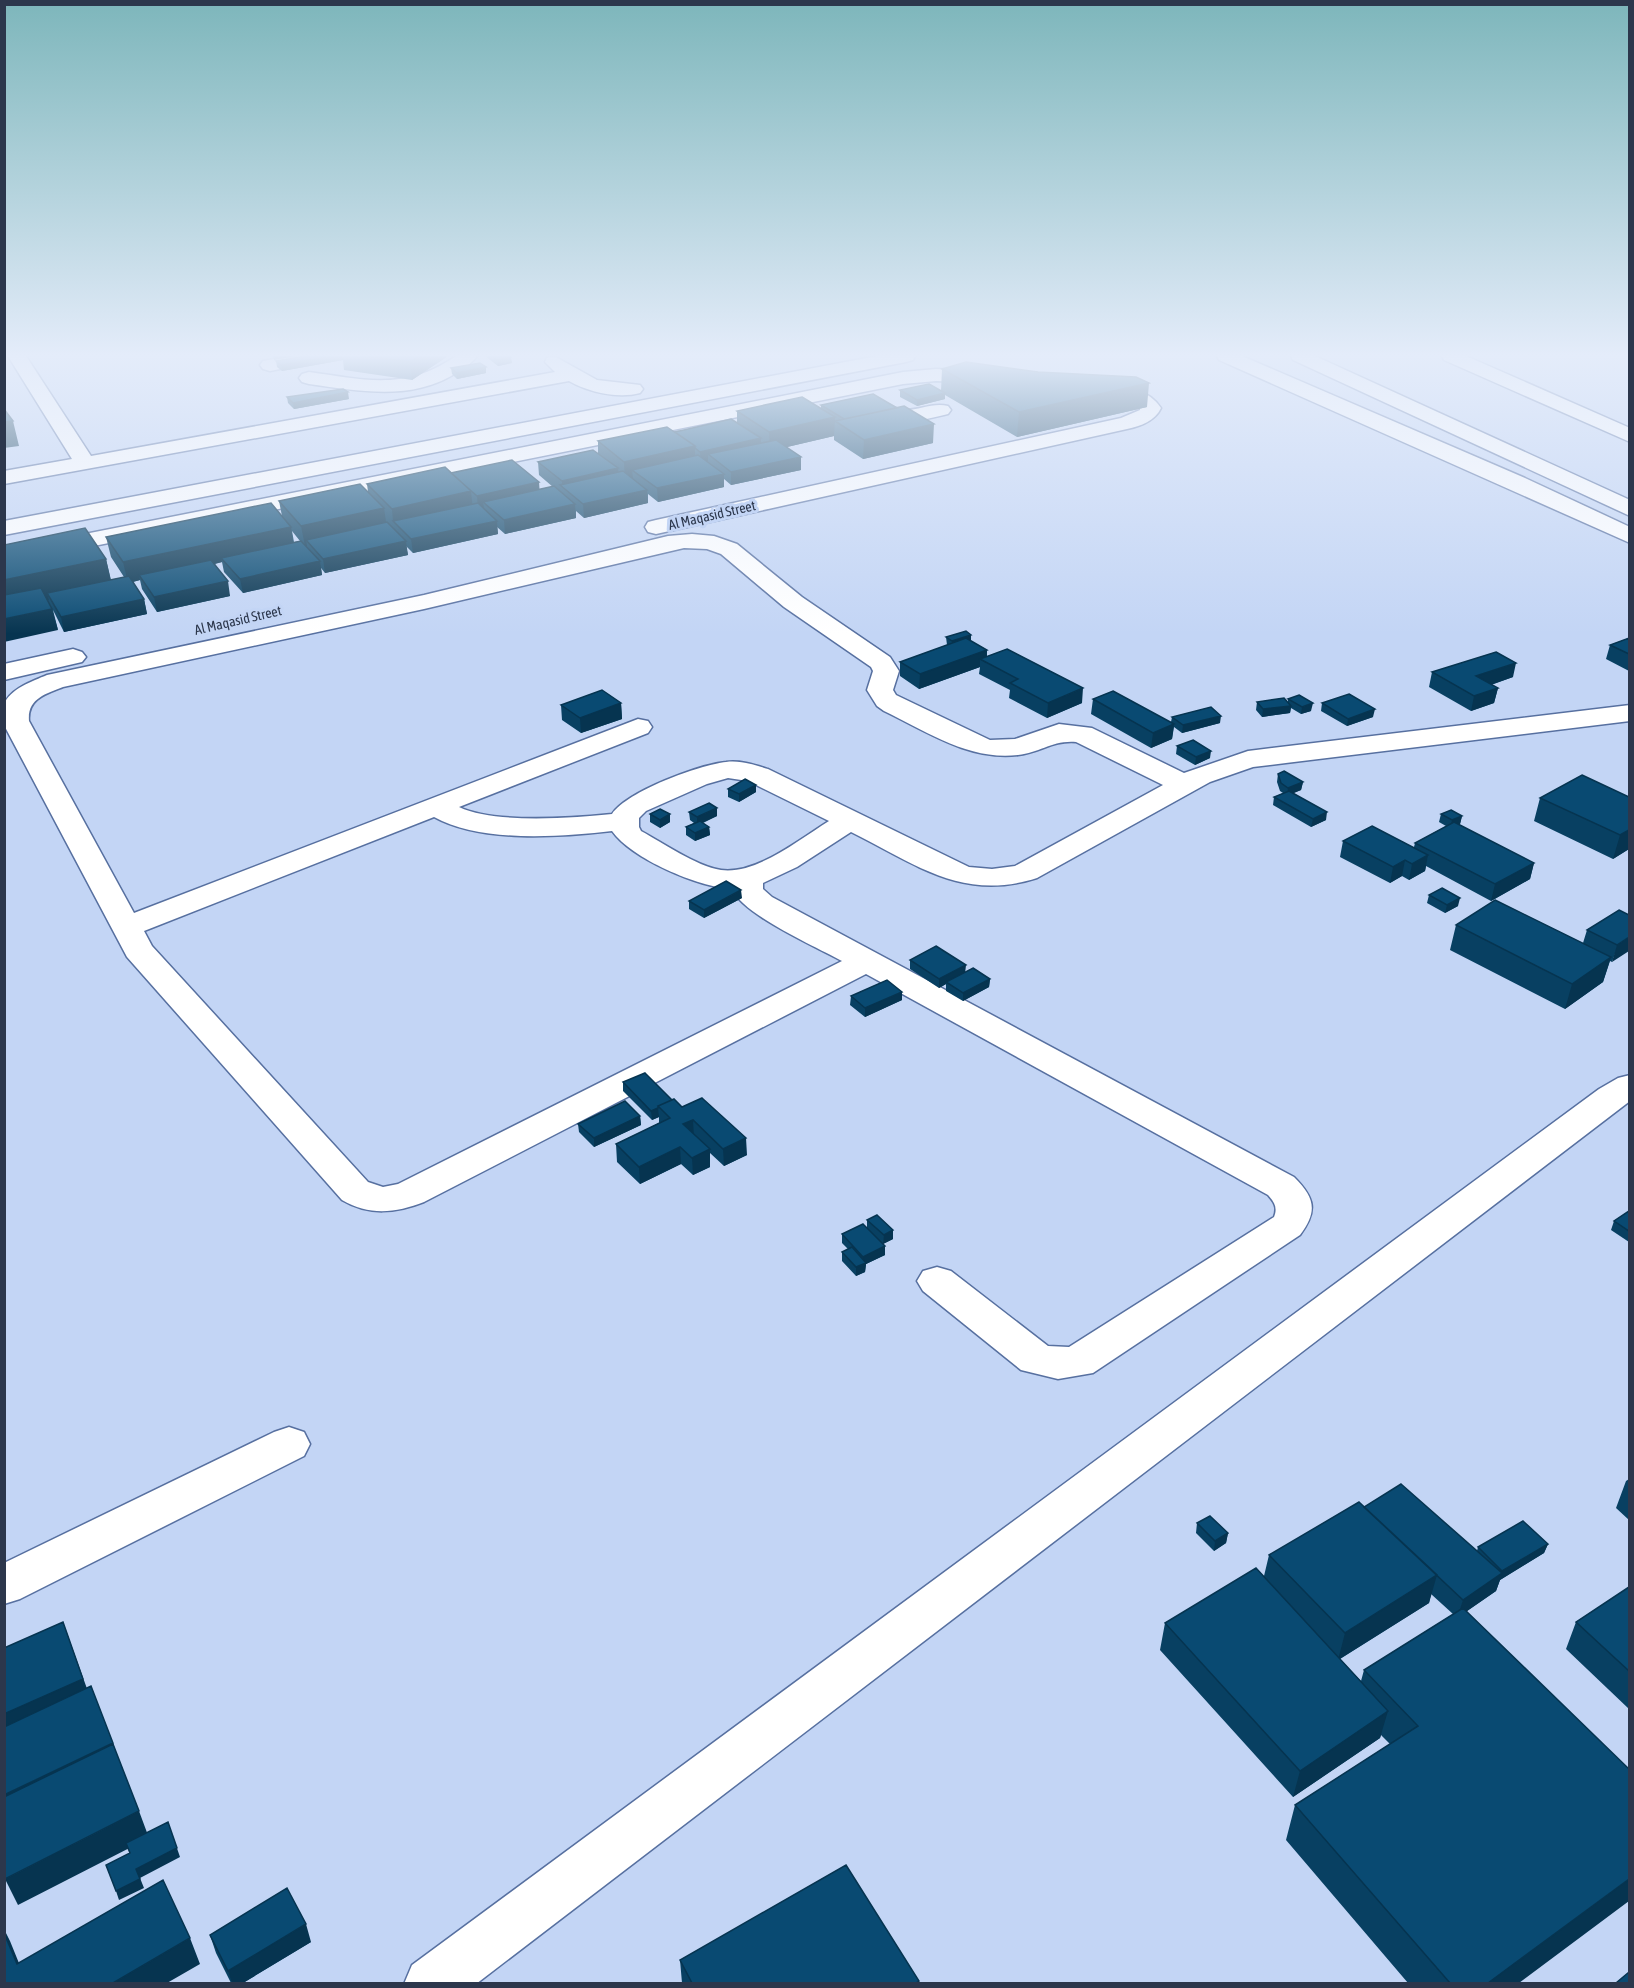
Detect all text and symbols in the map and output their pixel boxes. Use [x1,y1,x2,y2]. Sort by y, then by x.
street label: Al Maqasid Street [667,497,757,533]
street label: Al Maqasid Street [193,602,283,638]

